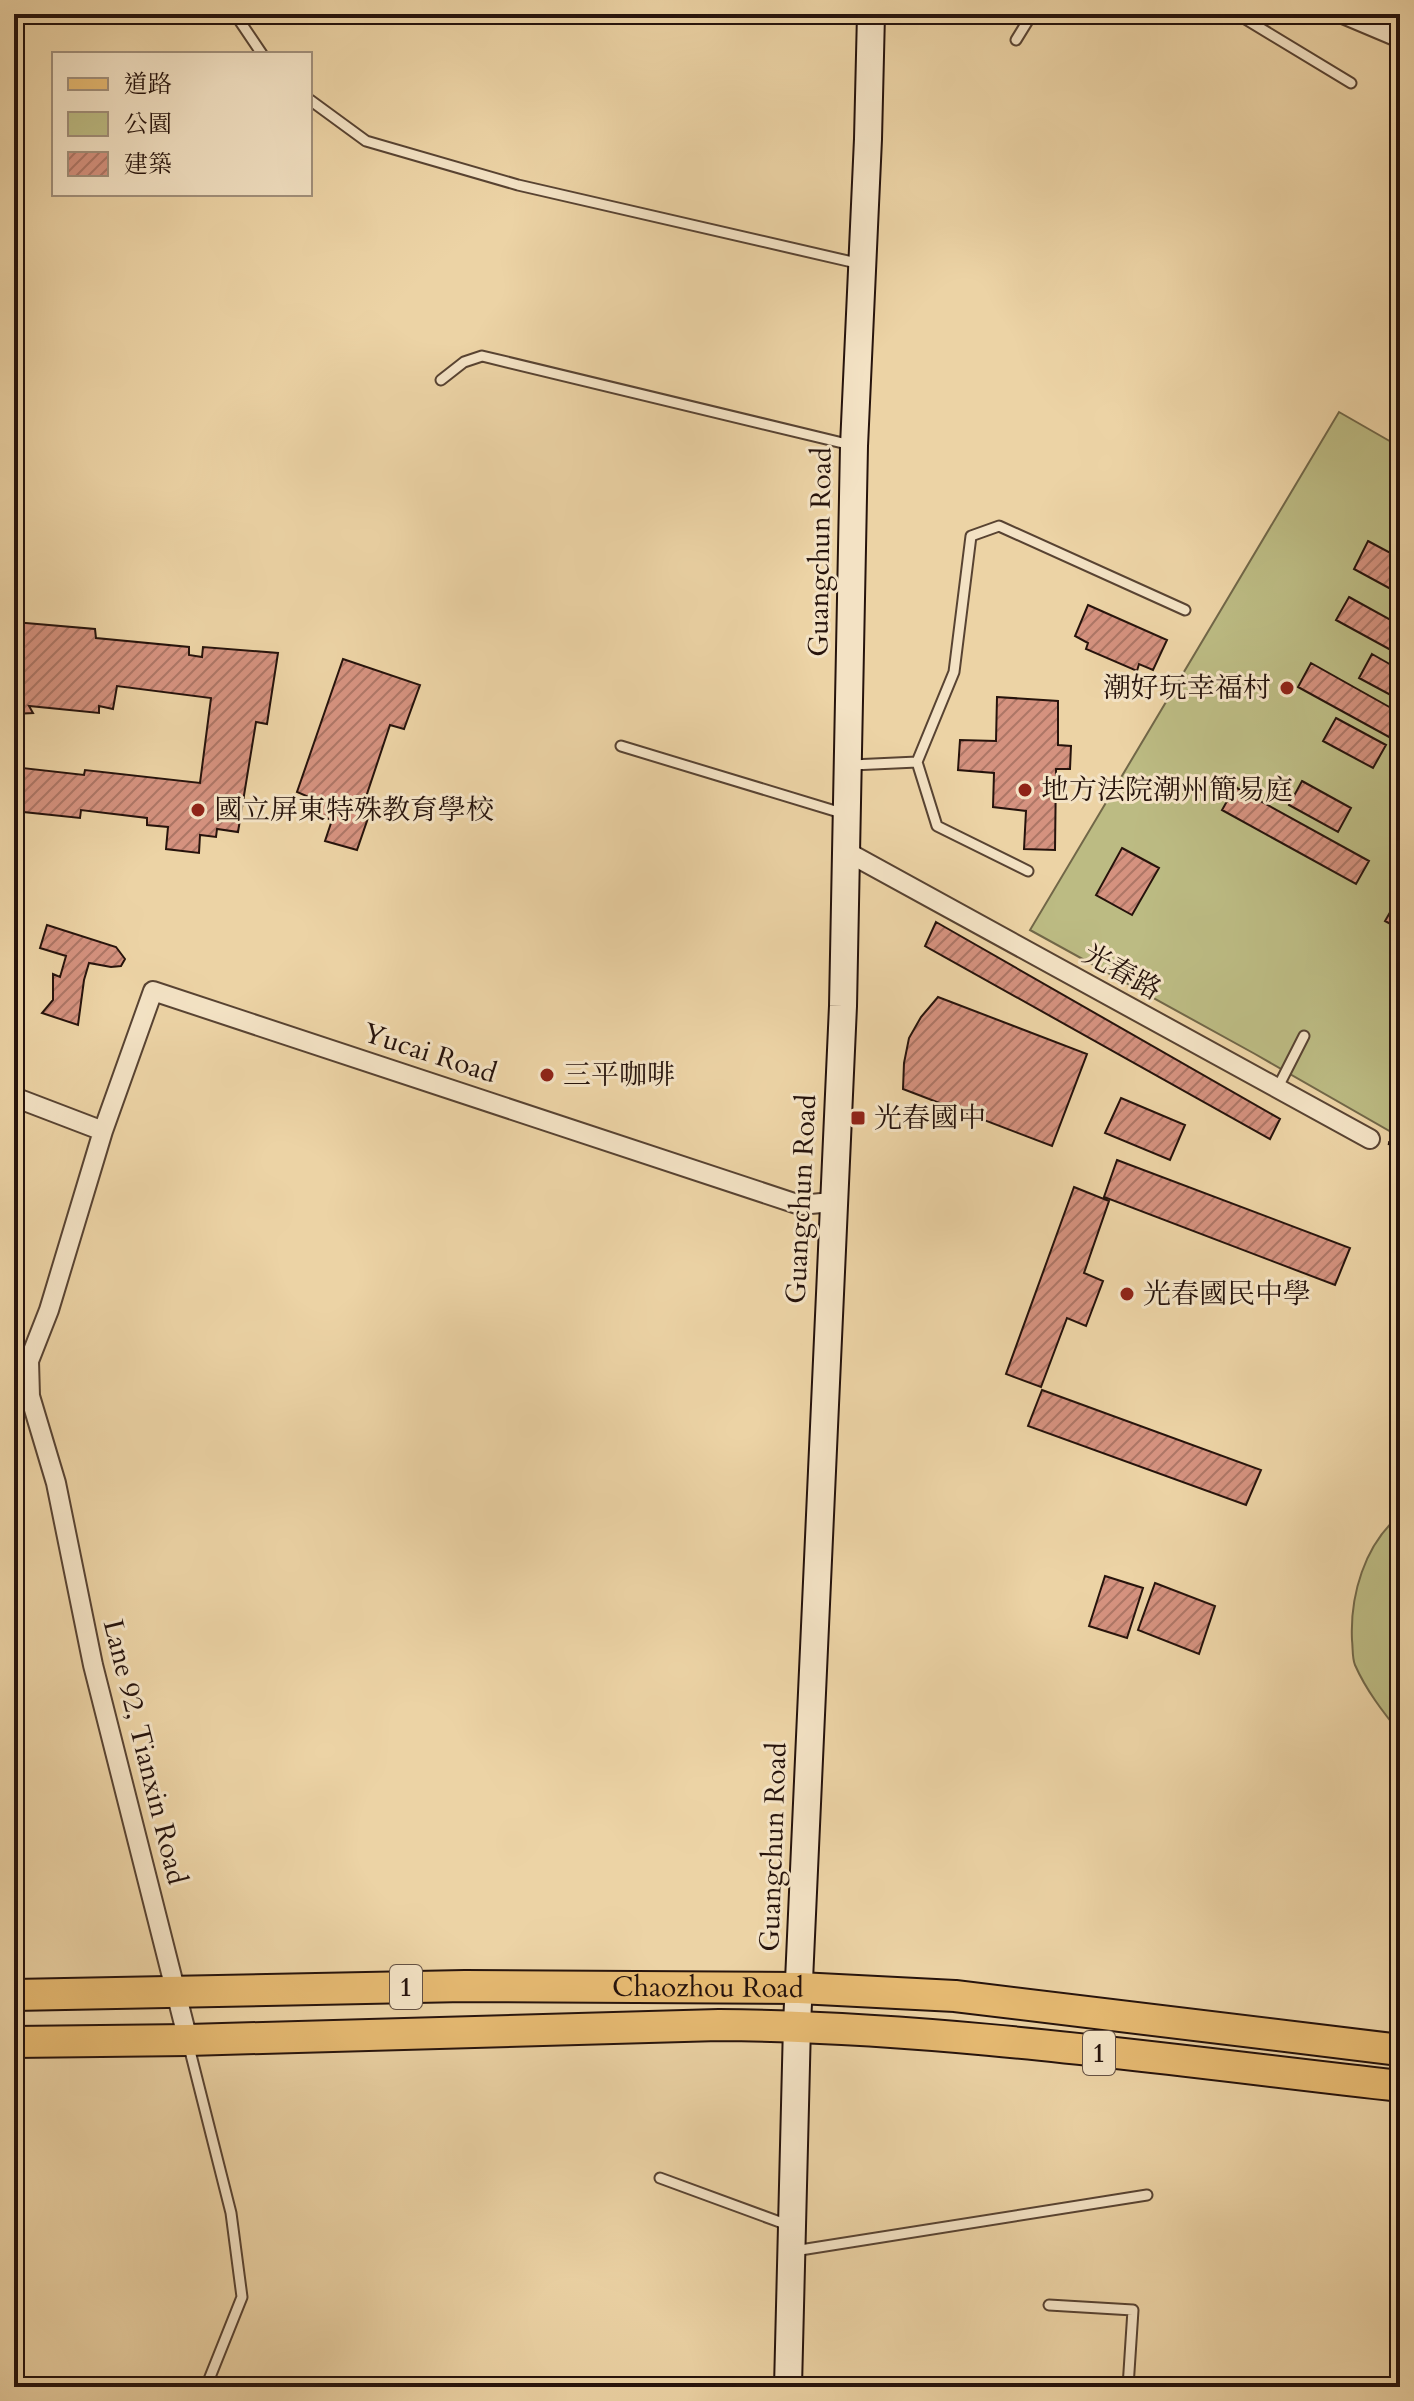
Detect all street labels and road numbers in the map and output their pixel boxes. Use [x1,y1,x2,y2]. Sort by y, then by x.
street label: Guangchun Road [799,447,841,657]
street label: 光春路 [1076,935,1168,1009]
street label: Yucai Road [358,1014,502,1092]
street label: Guangchun Road [777,1093,825,1305]
street label: Lane 92, Tianxin Road [94,1616,196,1888]
street label: Guangchun Road [750,1741,796,1952]
road number: 1 [390,1965,422,2009]
street label: Chaozhou Road [612,1968,804,2007]
road number: 1 [1083,2031,1115,2075]

